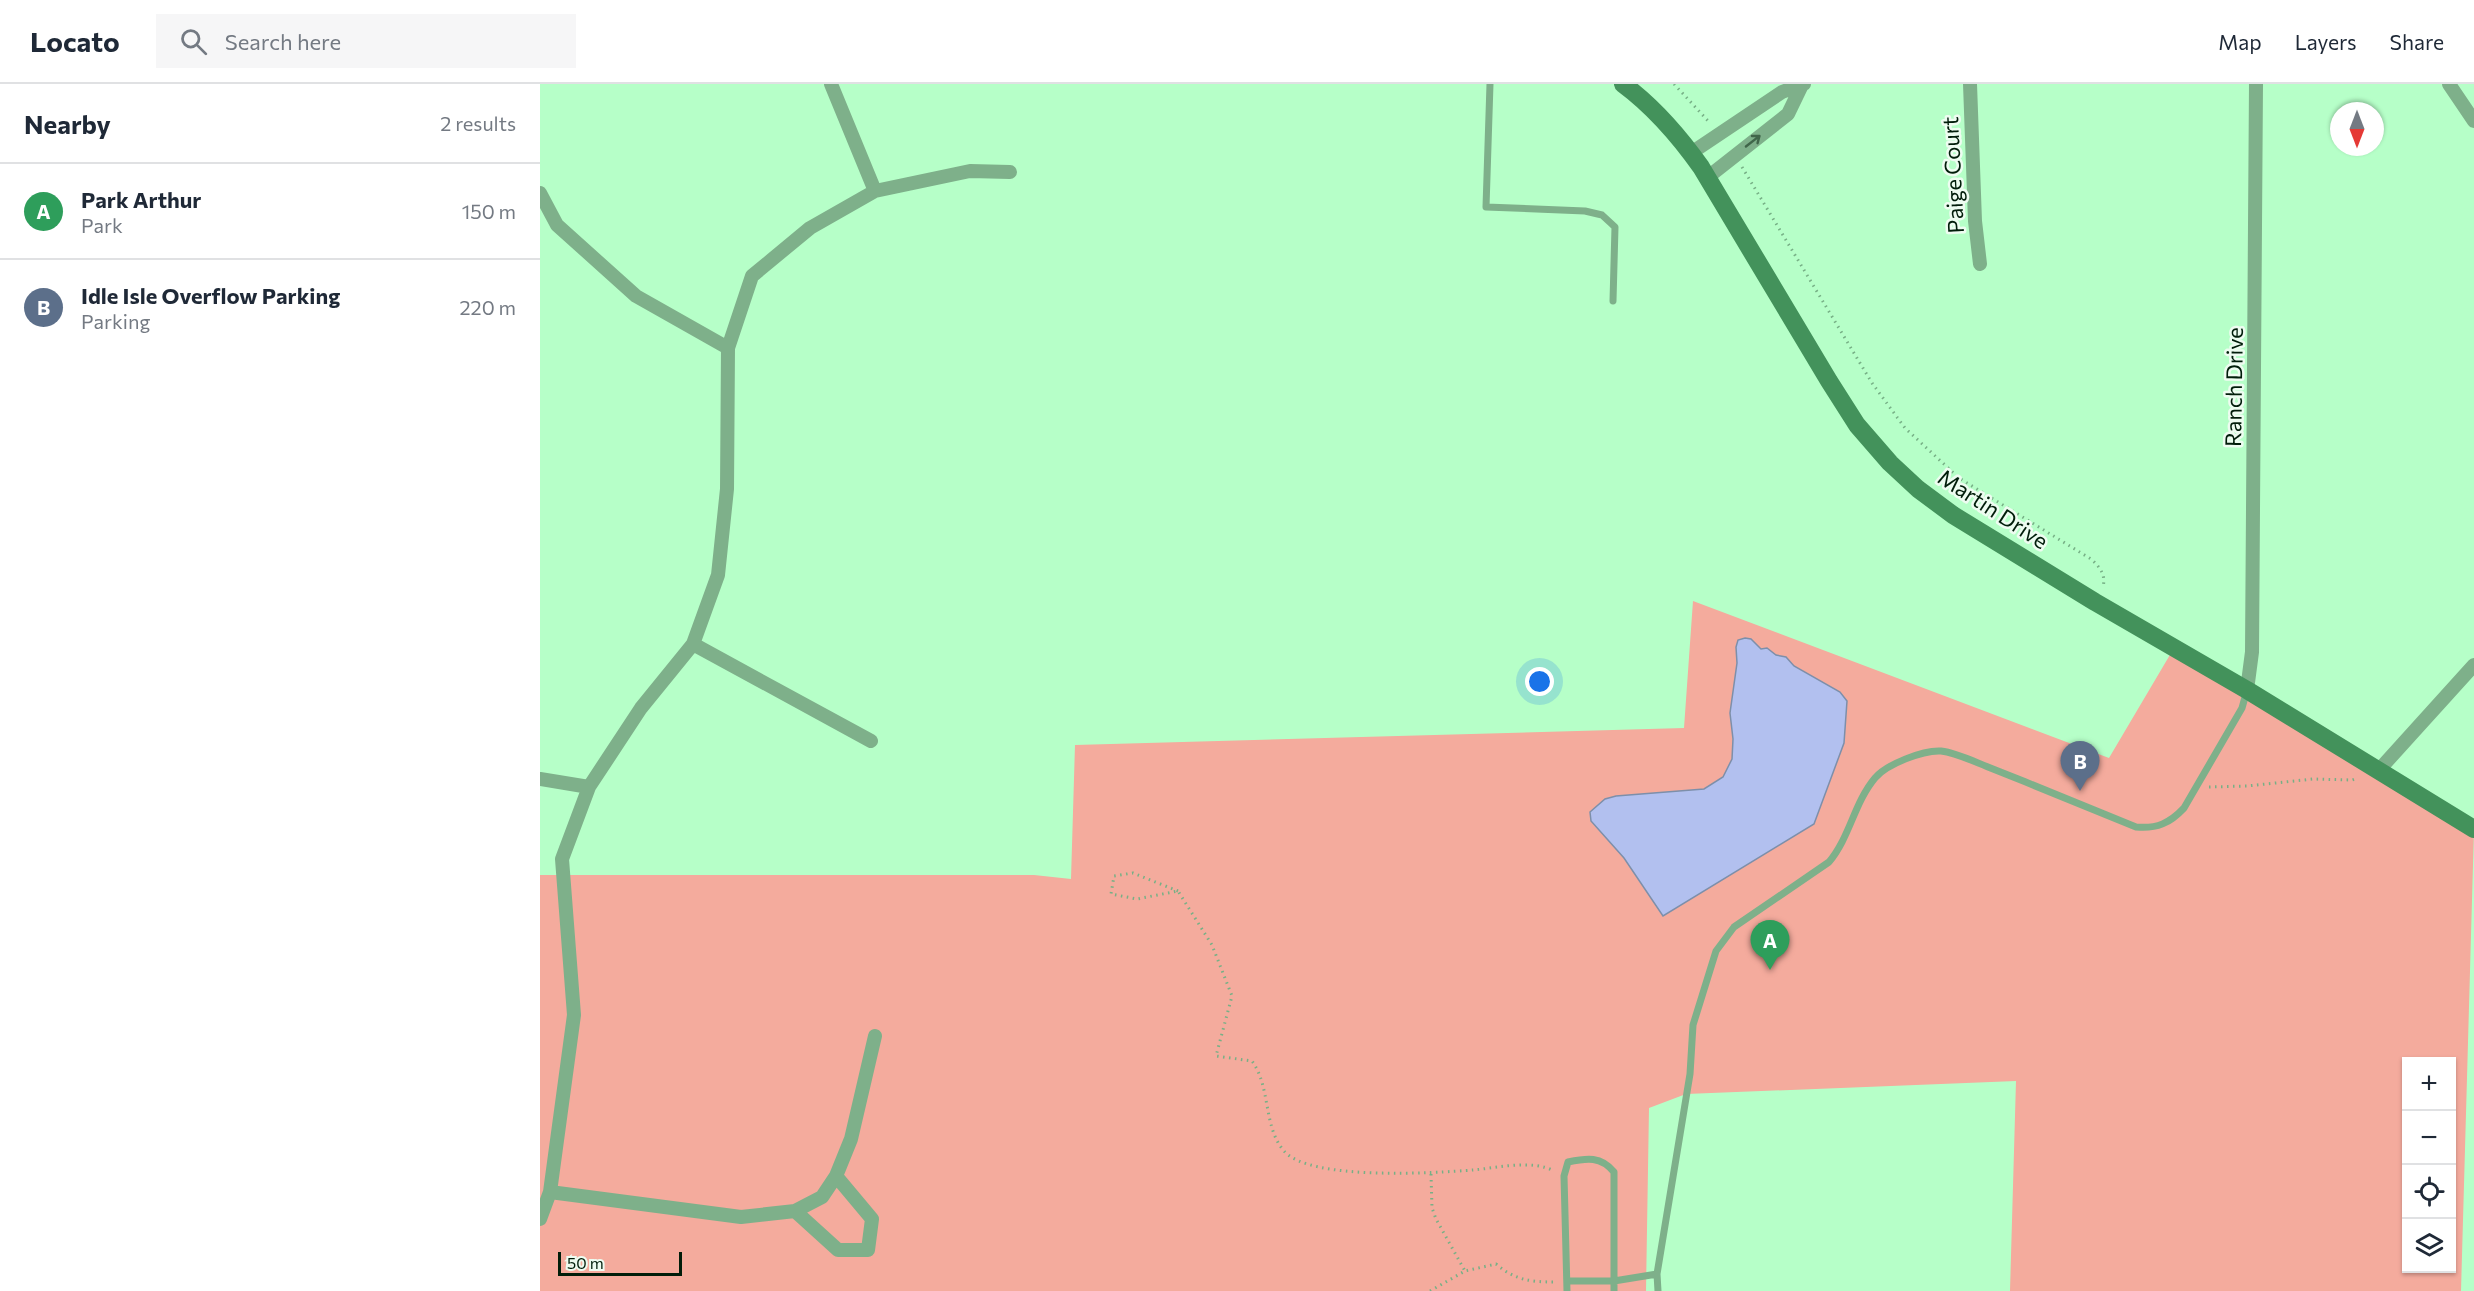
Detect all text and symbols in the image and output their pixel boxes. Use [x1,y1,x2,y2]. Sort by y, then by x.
search box [156,14,576,68]
text: Locato [30,24,120,58]
icon: search [177,25,210,58]
text: Search here [225,28,341,55]
text: Map [2218,29,2262,54]
text: Layers [2295,29,2357,54]
text: Share [2390,29,2444,54]
north arrow [2330,102,2384,156]
text: Nearby [24,108,111,139]
text: 2 results [440,111,516,135]
street label: Paige Court [1936,116,1969,234]
one-way arrow [1745,135,1761,148]
text: Park Arthur [81,186,201,213]
text: A [36,199,51,223]
text: 150 m [462,199,516,223]
text: Park [81,213,123,237]
text: Idle Isle Overflow Parking [81,282,340,309]
text: B [37,295,50,319]
text: 220 m [460,295,516,319]
text: Parking [81,309,150,333]
street label: Ranch Drive [2219,327,2248,447]
street label: Martin Drive [1933,463,2053,554]
your location [1525,667,1554,696]
pin: B [2060,742,2100,791]
pin: A [1750,920,1790,970]
map controls [2402,1057,2456,1273]
button: + [2402,1057,2456,1111]
button: − [2402,1111,2456,1165]
button: locate [2402,1165,2456,1219]
button: layers [2402,1219,2456,1273]
scale bar [558,1249,682,1276]
text: 50 m [567,1253,604,1272]

